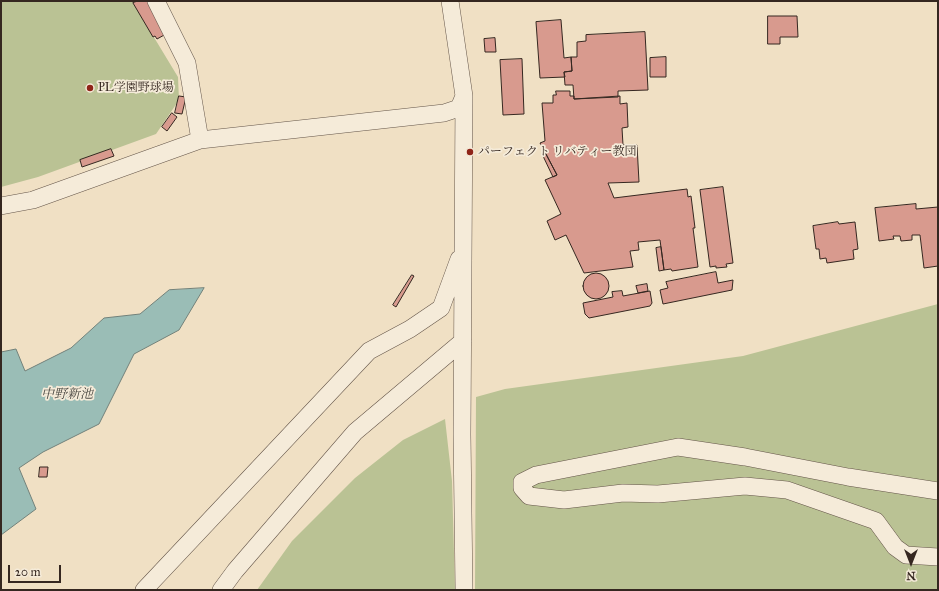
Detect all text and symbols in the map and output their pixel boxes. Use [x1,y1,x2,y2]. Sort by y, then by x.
place label: PL学園野球場 [98,81,174,95]
marker: PL学園野球場 [85,83,95,93]
place label: パーフェクト リバティー教団 [478,145,637,159]
marker: パーフェクト リバティー教団 [465,147,475,157]
water label: 中野新池 [41,387,93,403]
north arrow [891,543,931,583]
scale bar [10,557,63,583]
text: 20 m [15,565,41,579]
text: N [906,569,916,582]

